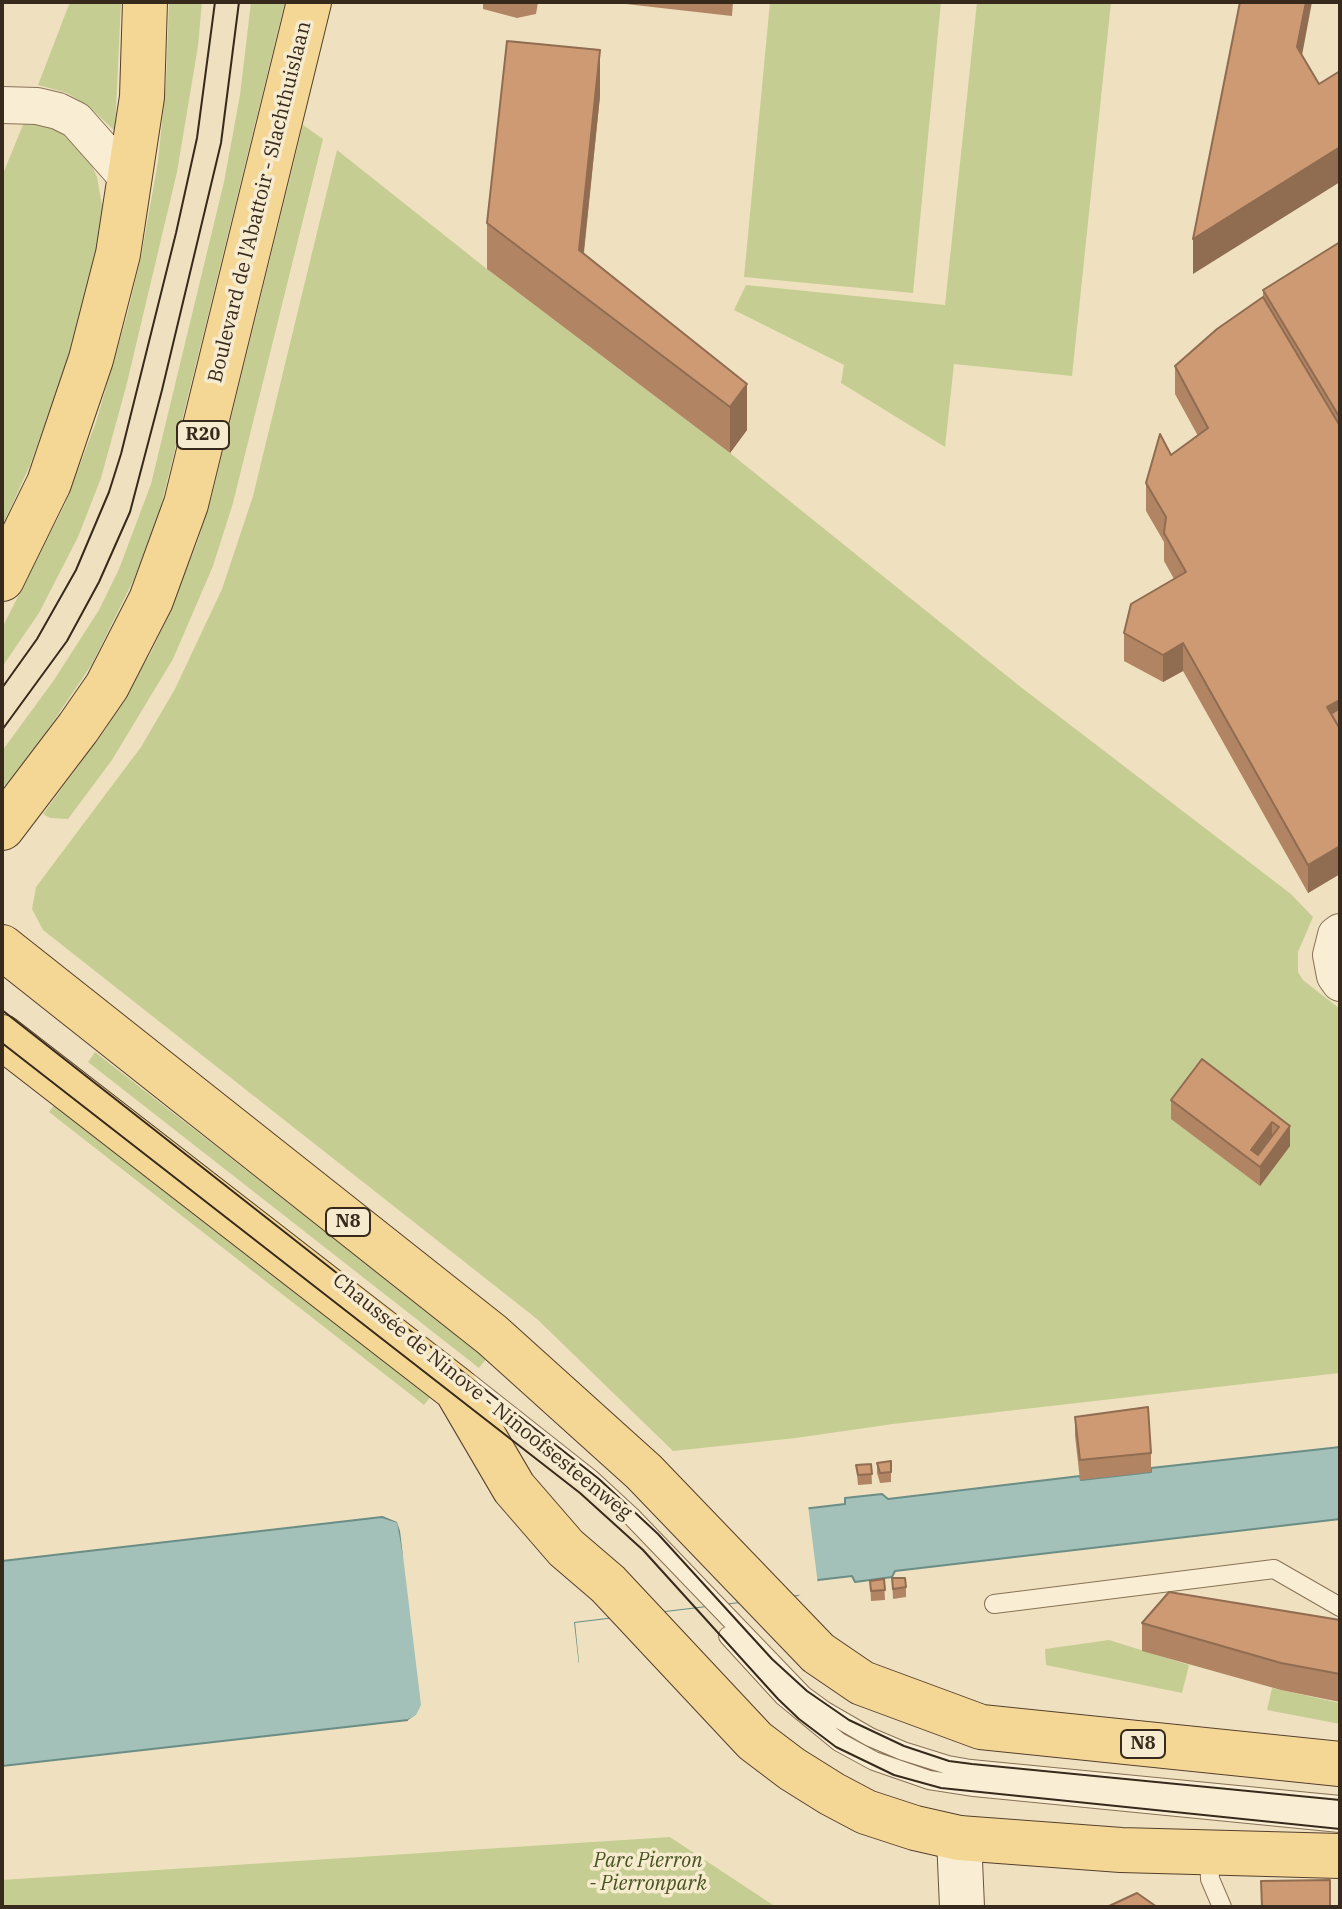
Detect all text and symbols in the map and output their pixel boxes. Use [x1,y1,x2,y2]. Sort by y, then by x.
street label: Boulevard de l'Abattoir - Slachthuislaan [203,19,317,385]
road number: R20 [177,421,229,449]
road number: N8 [326,1208,370,1236]
street label: Chaussée de Ninove - Ninoofsesteenweg [328,1269,636,1525]
road number: N8 [1121,1730,1165,1758]
park label: Parc Pierron - Pierronpark [589,1849,707,1896]

